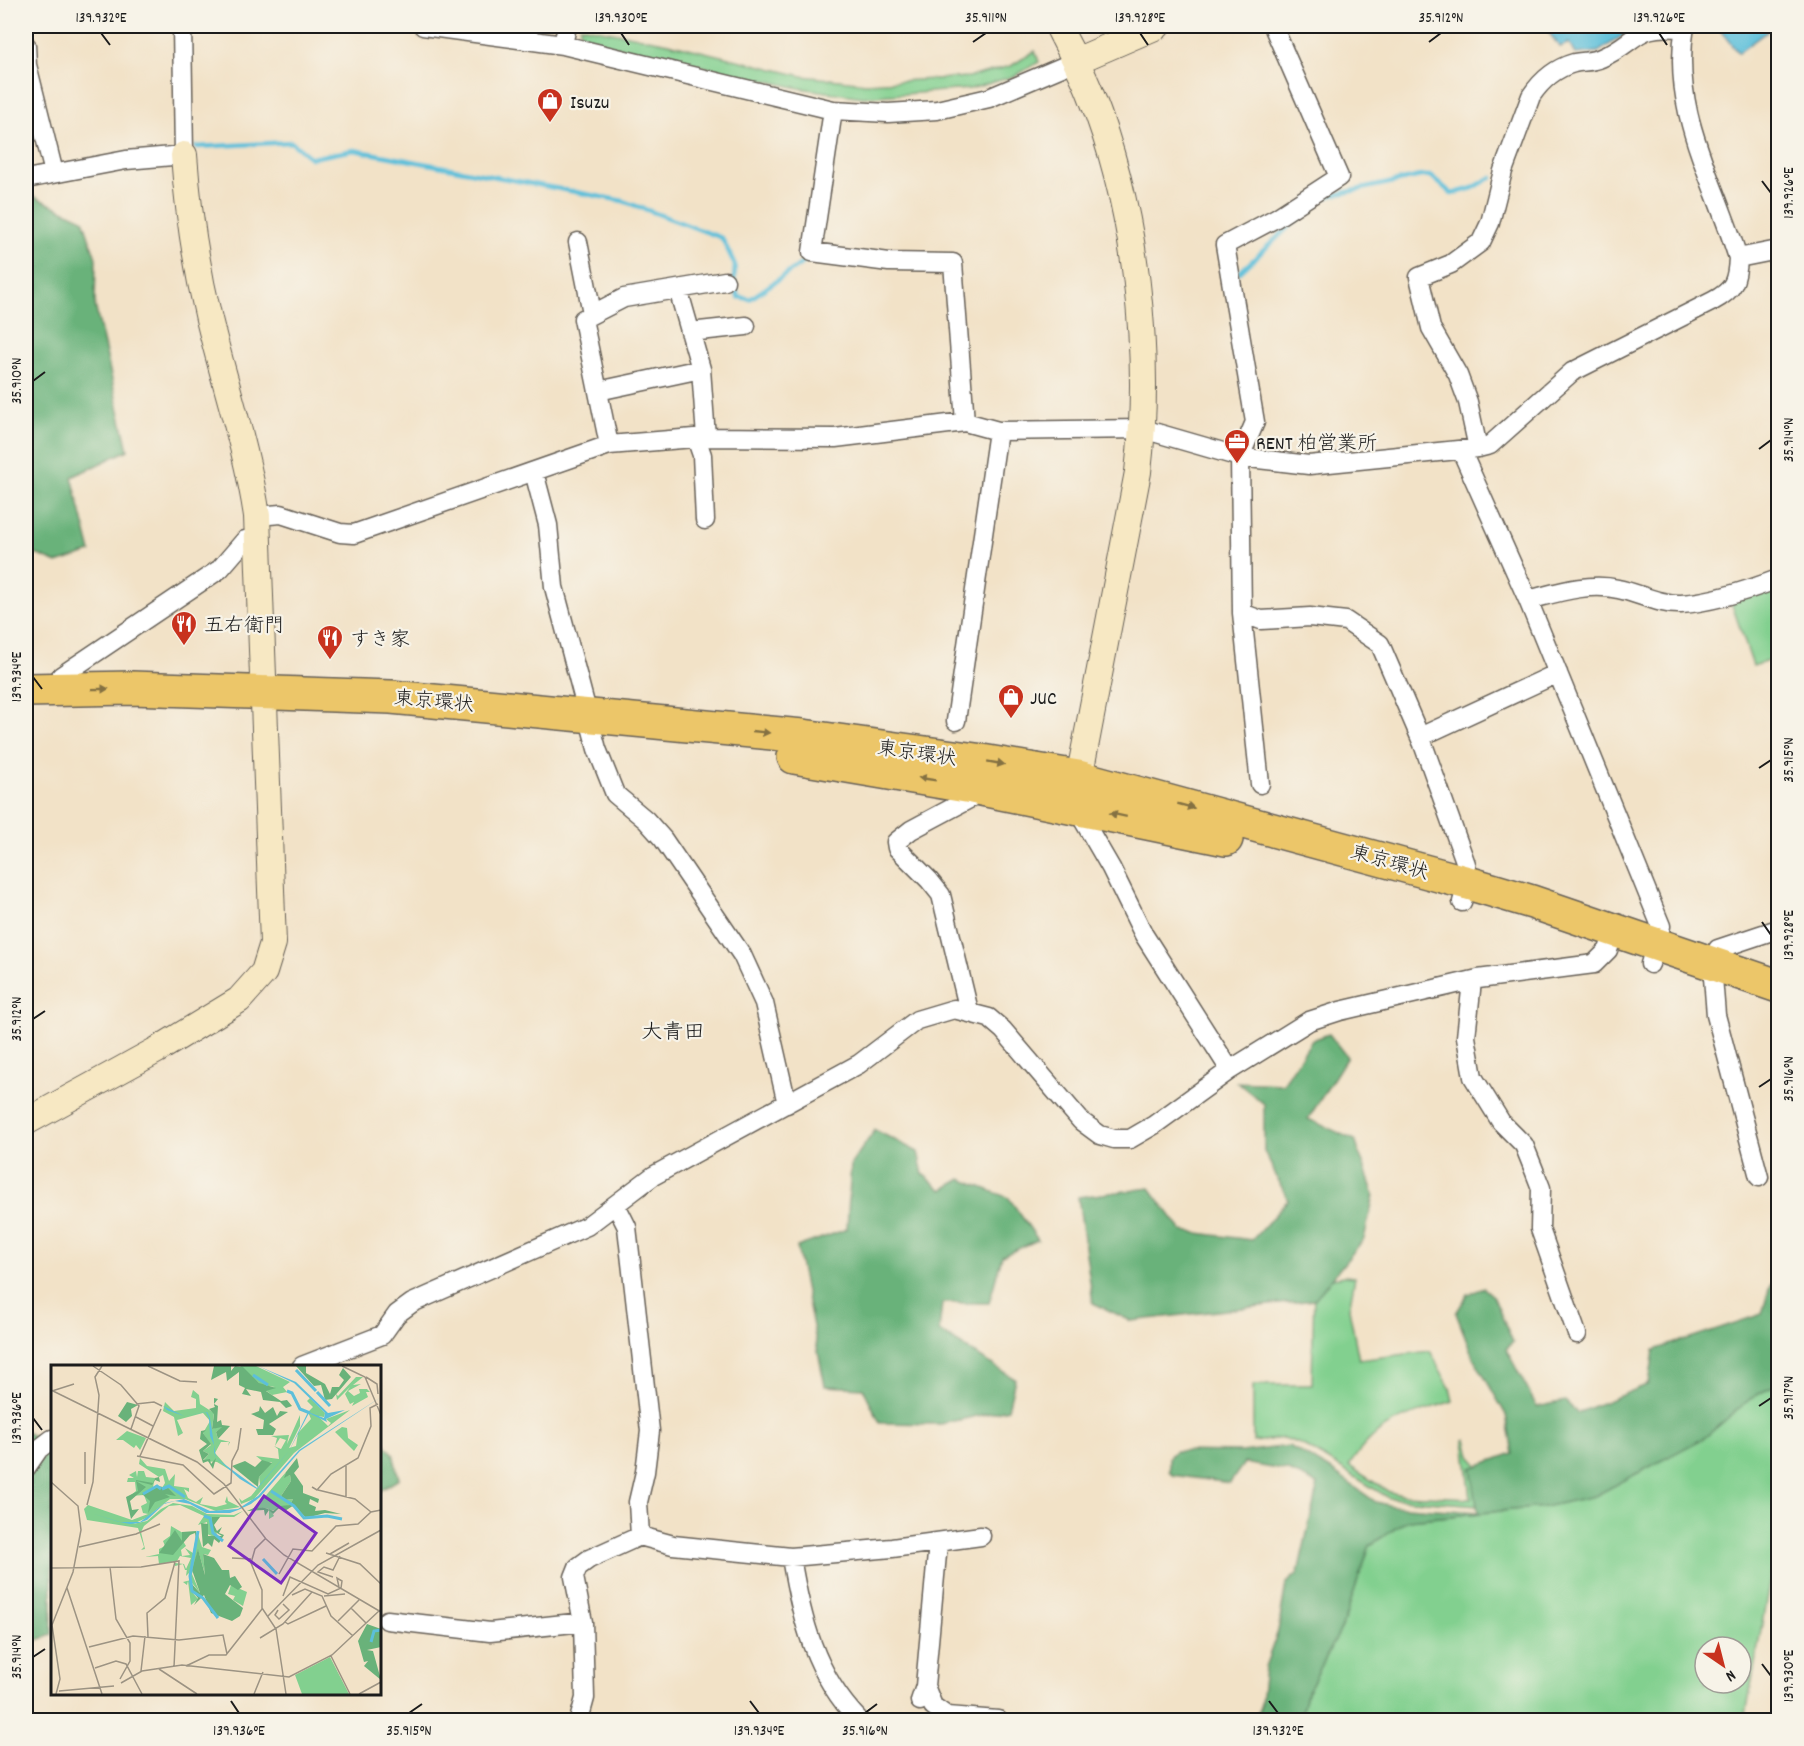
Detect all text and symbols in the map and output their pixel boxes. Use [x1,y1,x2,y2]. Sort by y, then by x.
text: 139.932°E [75,8,127,30]
text: 139.930°E [595,8,648,30]
text: 35.911°N [965,8,1007,30]
text: 139.928°E [1115,8,1165,30]
text: 35.912°N [1418,8,1464,30]
text: 139.926°E [1633,8,1685,30]
shop icon: Isuzu [535,86,565,124]
place label: Isuzu [570,90,609,118]
text: 139.926°E [1779,167,1801,219]
text: 35.910°N [7,358,29,404]
text: 35.914°N [1779,418,1801,462]
office icon: RENT 柏営業所 [1222,427,1252,465]
place label: RENT 柏営業所 [1256,431,1377,459]
restaurant icon: 五右衛門 [169,609,199,647]
place label: 五右衛門 [204,613,284,641]
restaurant icon: すき家 [315,623,345,661]
place label: すき家 [350,627,410,655]
text: 139.934°E [7,651,29,702]
shop icon: JUC [996,682,1026,720]
one-way arrow [90,684,109,693]
street label: 東京環状 [393,686,475,720]
place label: JUC [1030,686,1057,714]
one-way arrow [752,727,771,737]
street label: 東京環状 [875,736,958,774]
text: 35.915°N [1779,737,1801,783]
one-way arrow [987,759,1006,768]
one-way arrow [917,774,936,783]
one-way arrow [1177,802,1195,811]
one-way arrow [1108,810,1127,819]
street label: 東京環状 [1347,839,1431,888]
text: 139.928°E [1779,910,1801,960]
text: 35.912°N [7,996,29,1042]
district label: 大青田 [642,1019,705,1049]
text: 35.916°N [1779,1056,1801,1102]
inset map [51,1365,381,1695]
text: 35.917°N [1779,1376,1801,1420]
text: 139.936°E [7,1392,29,1444]
text: 35.914°N [7,1635,29,1679]
north arrow [1693,1635,1753,1695]
text: 139.930°E [1779,1649,1801,1702]
text: N [1720,1664,1740,1687]
text: 139.936°E [213,1721,265,1743]
text: 35.915°N [386,1721,432,1743]
text: 139.934°E [734,1721,785,1743]
text: 35.916°N [842,1721,888,1743]
text: 139.932°E [1252,1721,1304,1743]

